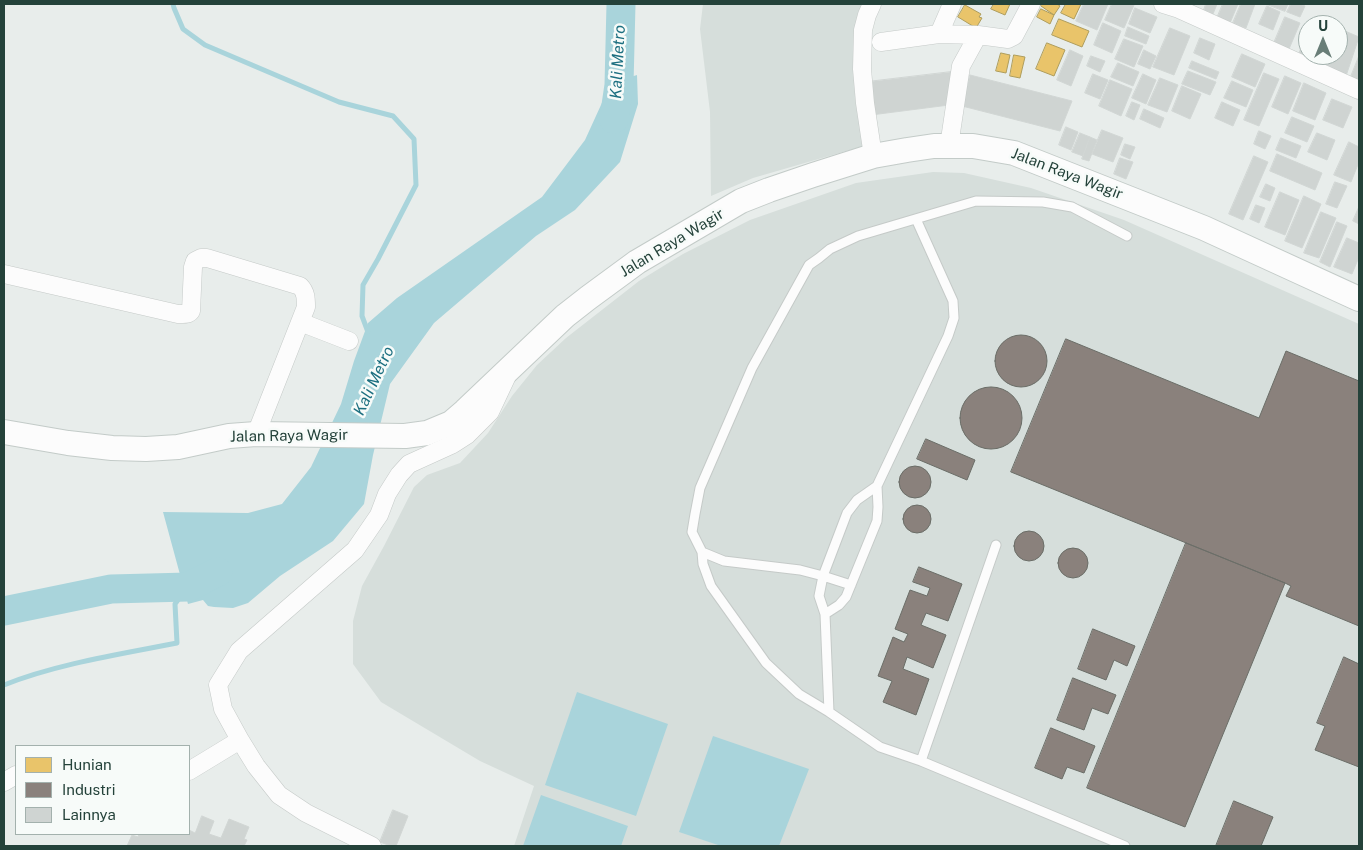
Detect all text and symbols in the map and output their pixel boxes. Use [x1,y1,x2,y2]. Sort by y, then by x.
north arrow [1298,15,1348,65]
text: U [1318,18,1328,34]
water label: Kali Metro [606,25,630,99]
street label: Jalan Raya Wagir [1009,144,1125,204]
street label: Jalan Raya Wagir [617,205,727,281]
water label: Kali Metro [350,343,398,419]
street label: Jalan Raya Wagir [230,426,348,446]
legend [15,745,190,835]
text: Hunian [62,756,112,773]
text: Industri [62,781,115,798]
text: Lainnya [62,806,116,823]

